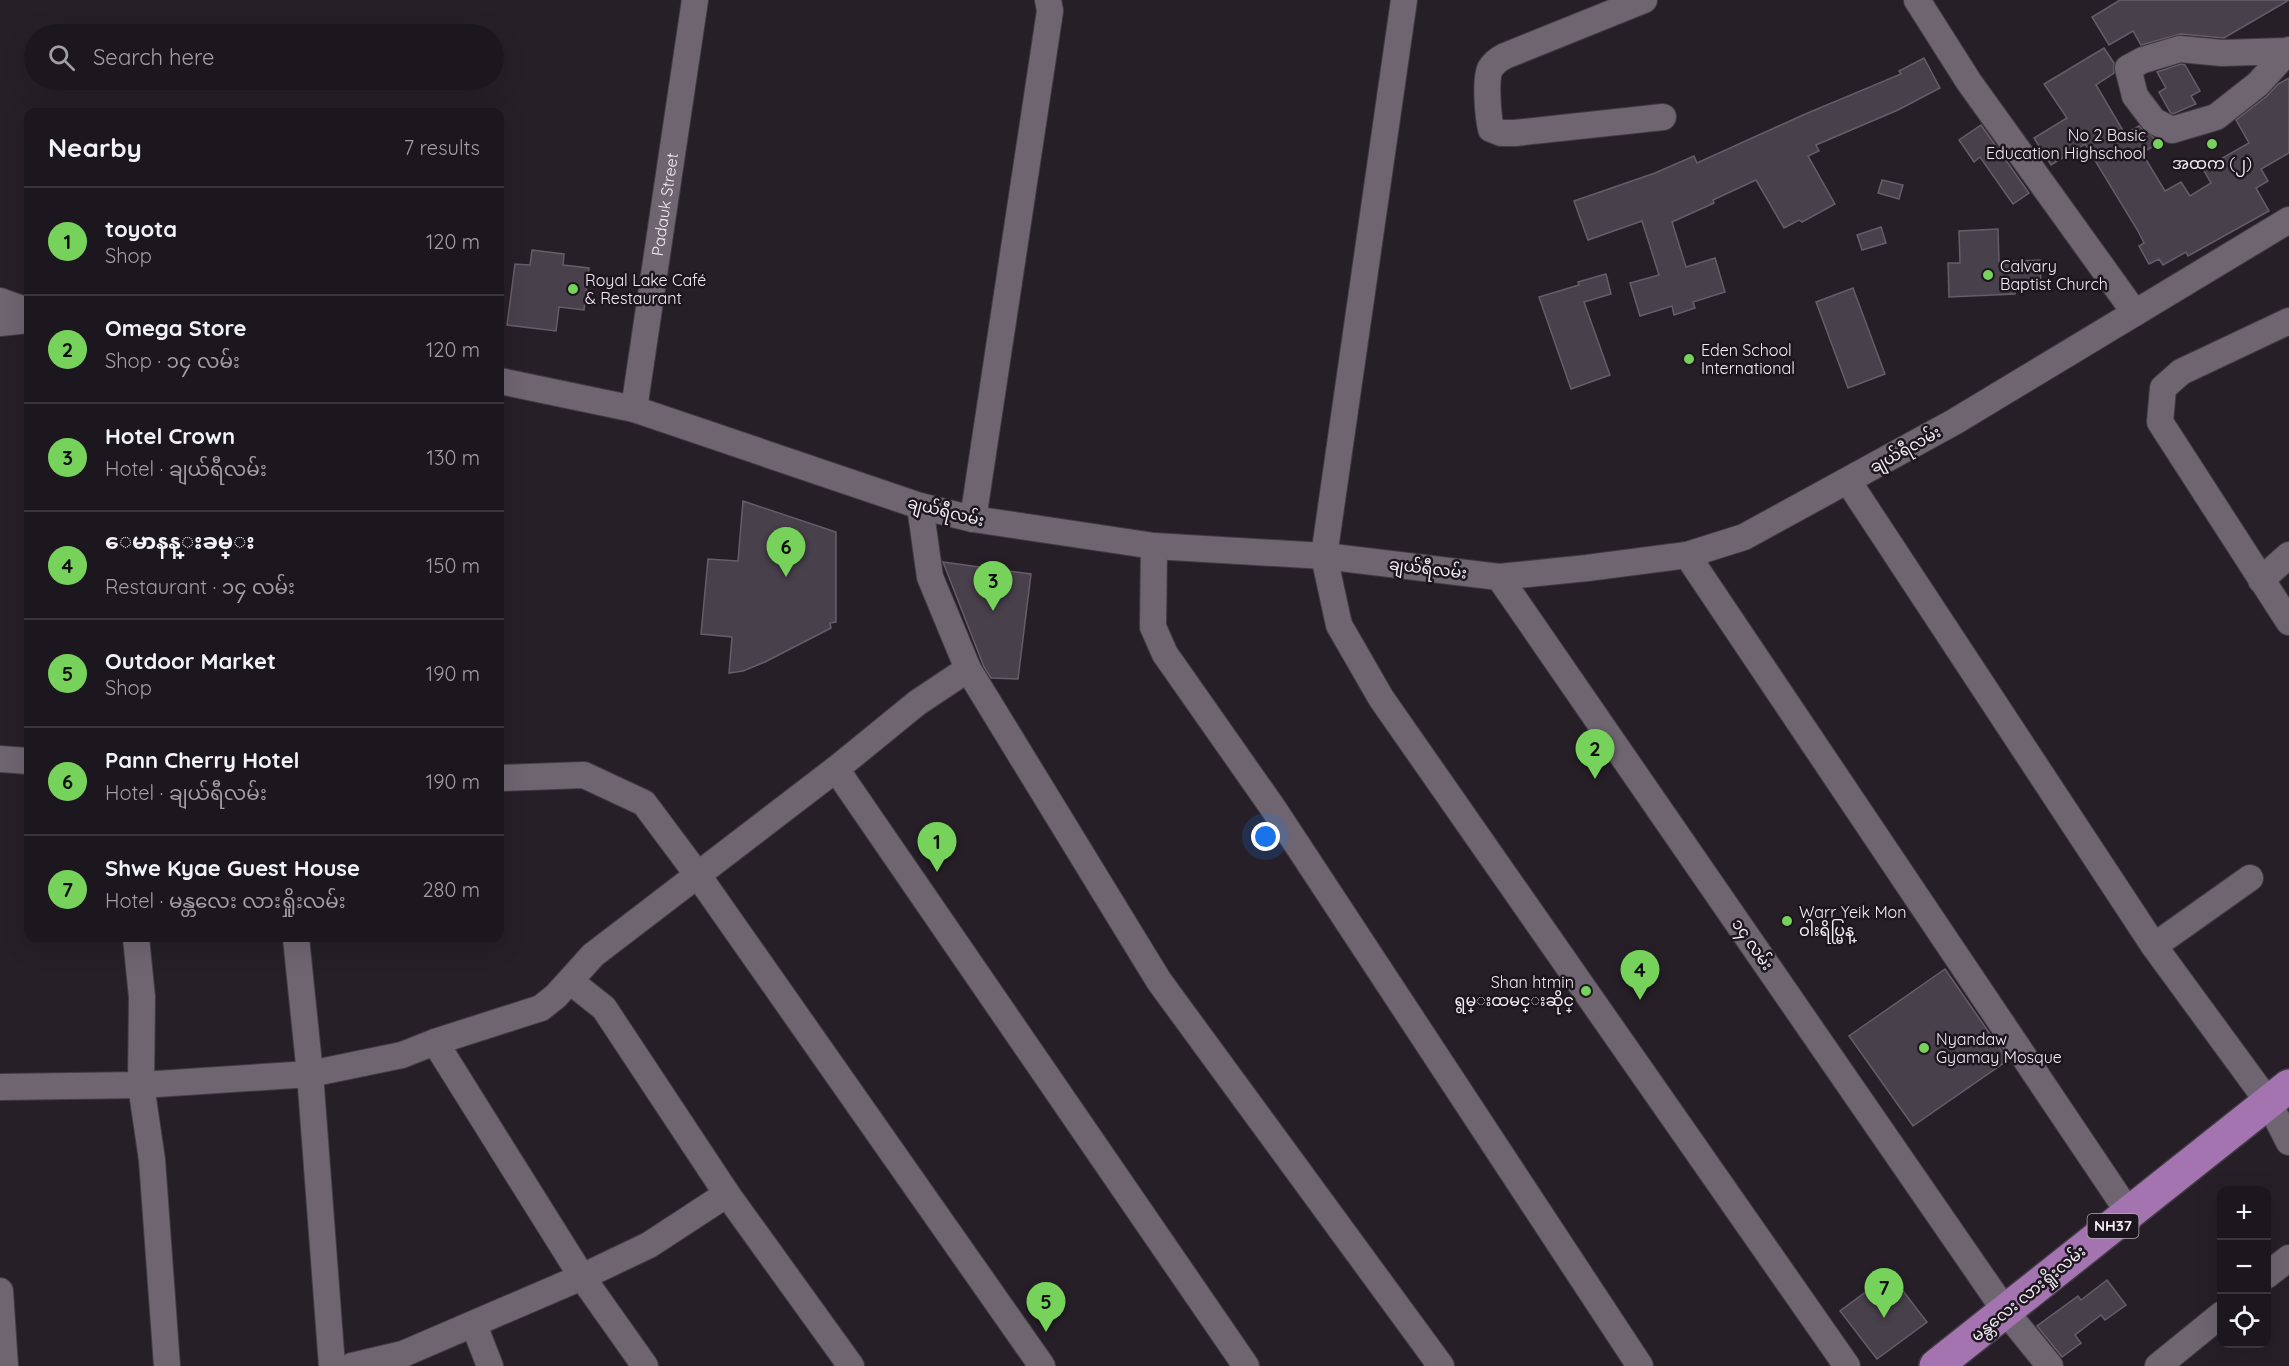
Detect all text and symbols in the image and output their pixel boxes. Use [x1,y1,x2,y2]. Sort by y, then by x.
search box [24,24,504,90]
icon: search [45,41,78,74]
text: Search here [93,43,214,71]
place label: No 2 Basic Education Highschool [1986,125,2146,163]
text: Nearby [48,131,142,164]
text: 7 results [404,135,480,160]
marker: No 2 Basic Education Highschool [2151,137,2165,151]
marker: အထက (၂) [2205,137,2219,151]
street label: Padauk Street [647,151,682,257]
place label: အထက (၂) [2172,153,2252,177]
text: toyota [105,215,177,243]
text: 1 [64,229,71,254]
text: 120 m [426,229,480,254]
text: Shop [105,243,152,268]
place label: Calvary Baptist Church [2000,256,2108,294]
marker: Calvary Baptist Church [1981,268,1995,282]
place label: Royal Lake Café & Restaurant [585,270,706,308]
marker: Royal Lake Café & Restaurant [566,282,580,296]
text: Omega Store [105,314,247,342]
text: 2 [62,337,73,362]
text: 120 m [426,337,480,362]
place label: Eden School International [1701,340,1795,378]
text: Shop · ၁၄ လမ်း [105,348,240,373]
marker: Eden School International [1682,352,1696,366]
street label: ချယ်ရီလမ်း [1865,420,1946,480]
text: Hotel Crown [105,422,235,450]
text: 3 [62,445,73,470]
text: 130 m [427,445,480,470]
text: Hotel · ချယ်ရီလမ်း [105,456,267,481]
street label: ချယ်ရီလမ်း [905,491,987,534]
text: ေမာနန္းခမ္း [105,527,255,555]
pin: 6 [766,528,806,577]
street label: ချယ်ရီလမ်း [1387,552,1468,587]
text: 4 [62,553,73,578]
text: 150 m [426,553,480,578]
pin: 3 [974,562,1012,611]
text: Restaurant · ၁၄ လမ်း [105,574,295,599]
text: Outdoor Market [105,647,276,675]
text: 5 [62,661,73,686]
text: 190 m [426,661,480,686]
text: Shop [105,675,152,700]
pin: 2 [1576,730,1614,779]
text: Pann Cherry Hotel [105,746,300,774]
text: 6 [62,769,73,794]
text: 190 m [426,769,480,794]
text: Hotel · ချယ်ရီလမ်း [105,780,267,805]
pin: 1 [918,822,956,872]
your location [1251,822,1280,851]
text: Shwe Kyae Guest House [105,854,360,882]
text: 7 [62,877,73,902]
text: 280 m [423,877,480,902]
text: Hotel · မန္တလေး လားရှိုးလမ်း [105,888,346,913]
place label: Warr Yeik Mon ဝါးရိပ္မြန္ [1799,902,1907,944]
street label: ၁၄ လမ်း [1725,914,1779,976]
marker: Warr Yeik Mon ဝါးရိပ္မြန္ [1780,914,1794,928]
pin: 4 [1620,950,1660,1000]
place label: Shan htmin ရွမ္းထမင္းဆိုင္ [1454,972,1574,1015]
marker: Shan htmin ရွမ္းထမင္းဆိုင္ [1579,984,1593,998]
place label: Nyandaw Gyamay Mosque [1936,1029,2062,1067]
marker: Nyandaw Gyamay Mosque [1917,1041,1931,1055]
map controls [2217,1186,2271,1348]
button: + [2217,1186,2271,1240]
road number: NH37 [2088,1214,2138,1238]
street label: မန္တလေး လားရှိုးလမ်း [1966,1240,2092,1348]
button: − [2217,1240,2271,1294]
pin: 7 [1864,1268,1904,1318]
pin: 5 [1026,1282,1066,1332]
button: locate [2217,1294,2271,1348]

